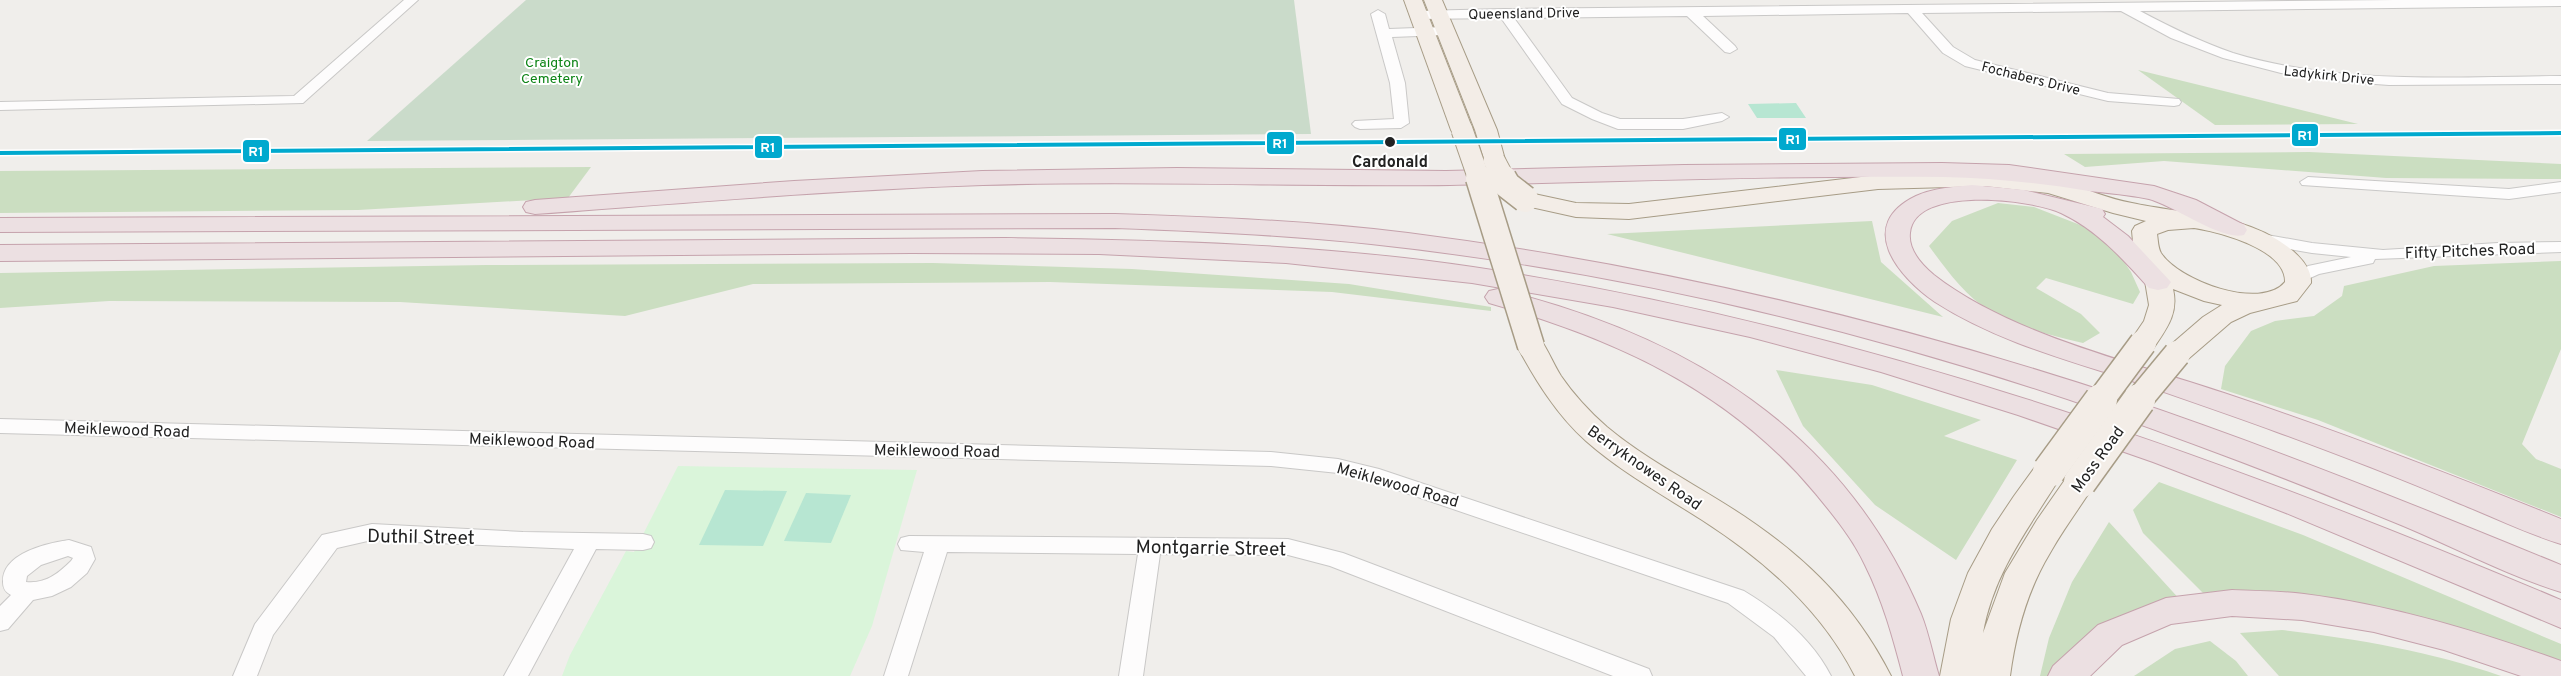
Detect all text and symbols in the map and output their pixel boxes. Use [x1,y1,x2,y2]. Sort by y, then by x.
street label: Queensland Drive [1468,5,1580,24]
park label: Craigton Cemetery [521,55,583,88]
street label: Fochabers Drive [1979,59,2082,100]
street label: Ladykirk Drive [2283,63,2375,90]
line badge: R1 [2291,123,2319,147]
line badge: R1 [1778,127,1807,151]
text: R1 [2297,128,2313,145]
line badge: R1 [1266,131,1295,155]
text: R1 [1785,132,1801,149]
line badge: R1 [754,135,783,159]
marker: Cardonald [1383,135,1397,149]
text: R1 [1272,136,1288,153]
line badge: R1 [242,139,270,163]
text: R1 [760,140,776,157]
text: R1 [248,144,264,161]
place label: Cardonald [1352,153,1428,173]
street label: Fifty Pitches Road [2404,240,2536,264]
street label: Meiklewood Road [64,419,190,443]
street label: Berryknowes Road [1583,422,1705,516]
street label: Moss Road [2068,423,2129,497]
street label: Meiklewood Road [469,430,595,454]
street label: Meiklewood Road [874,441,1000,463]
street label: Meiklewood Road [1334,459,1461,513]
street label: Duthil Street [367,525,475,551]
street label: Montgarrie Street [1135,536,1287,562]

